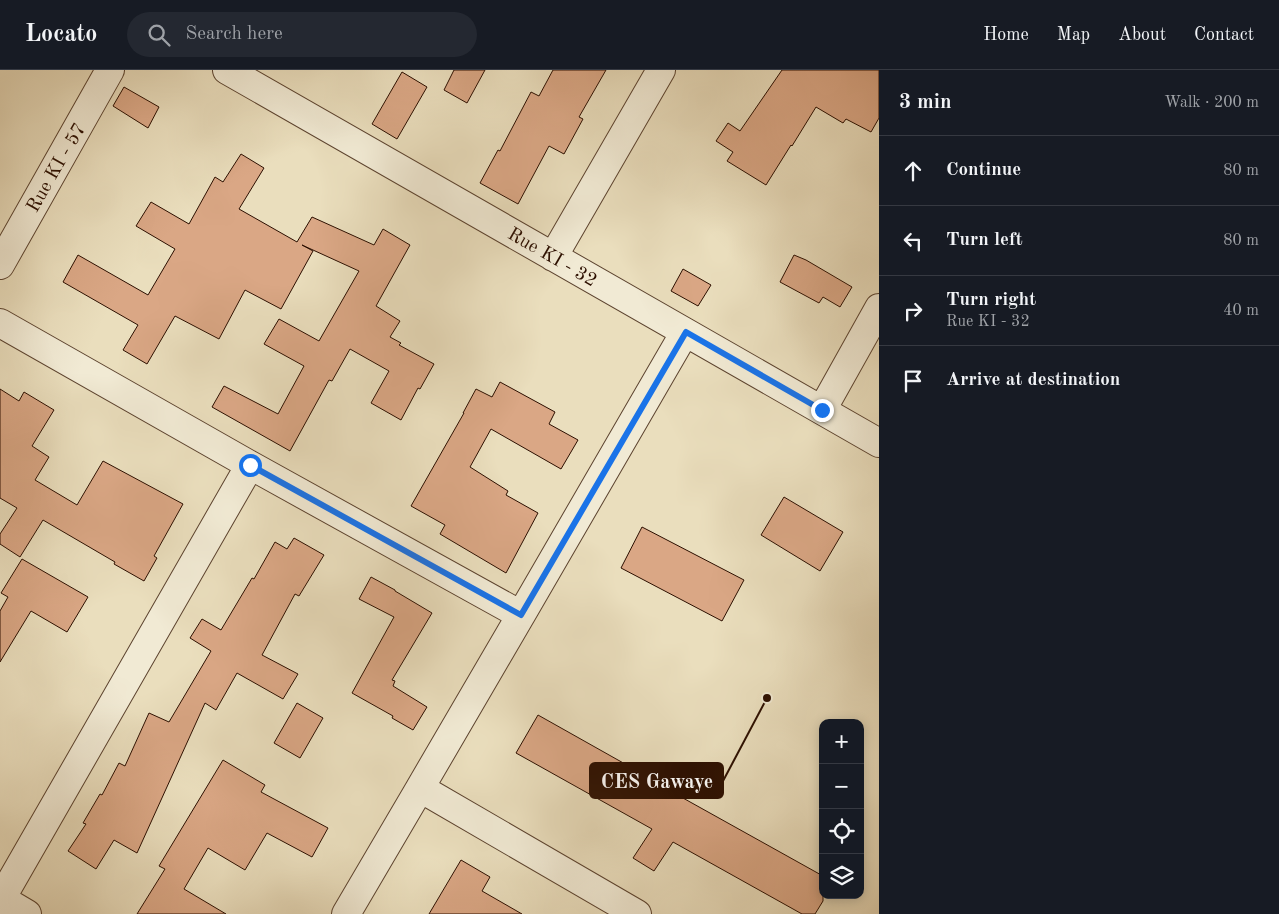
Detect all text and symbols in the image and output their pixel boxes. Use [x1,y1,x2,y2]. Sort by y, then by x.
search box [127,12,477,57]
icon: search [145,21,173,49]
text: Locato [25,23,97,47]
text: Search here [185,25,283,44]
text: Home [983,26,1029,44]
text: Map [1057,26,1090,44]
text: About [1118,26,1166,44]
text: Contact [1194,26,1254,44]
text: 3 min [899,92,952,113]
text: Walk · 200 m [1164,95,1259,111]
street label: Rue KI - 57 [24,120,90,216]
icon: ahead [899,157,927,185]
text: Continue [946,161,1021,180]
text: 80 m [1223,163,1259,179]
street label: Rue KI - 32 [504,225,600,291]
icon: left [899,227,927,255]
text: Turn left [946,231,1023,250]
text: 80 m [1223,233,1259,249]
text: Turn right [946,291,1036,310]
icon: right [899,297,927,325]
text: 40 m [1223,303,1259,319]
text: Rue KI - 32 [946,314,1030,330]
icon: arrive [899,367,927,395]
text: Arrive at destination [946,371,1120,390]
route end [811,399,834,422]
route start [239,454,262,477]
map controls [819,719,864,899]
button: + [819,719,864,764]
callout: CES Gawaye [590,763,723,798]
button: − [819,764,864,809]
text: CES Gawaye [601,773,713,793]
button: locate [819,809,864,854]
button: layers [819,854,864,899]

